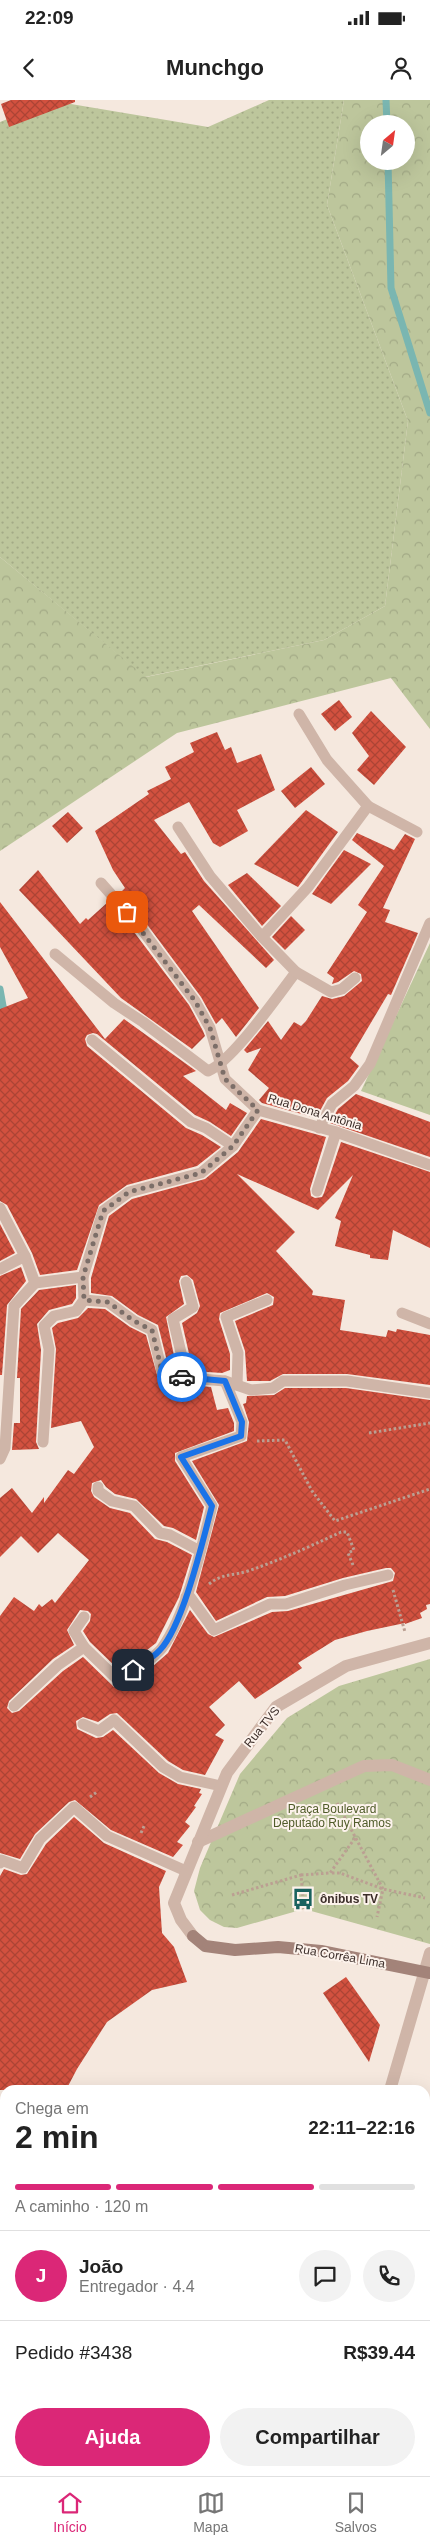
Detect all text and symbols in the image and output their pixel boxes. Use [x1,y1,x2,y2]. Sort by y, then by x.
text: 22:09 [25,7,74,28]
icon: back [15,54,43,82]
icon: person [387,54,415,82]
text: Munchgo [166,55,264,80]
north arrow [360,115,415,170]
map controls [360,115,415,170]
pin [106,891,148,933]
icon: bag [113,898,141,926]
street label: Rua Dona Antônia [266,1091,364,1133]
courier [157,1352,207,1402]
icon: car [168,1363,196,1391]
pin [112,1649,154,1691]
icon: home [119,1656,147,1684]
street label: Rua TVS [241,1704,283,1750]
park label: Praça Boulevard Deputado Ruy Ramos [273,1802,391,1830]
bus stop icon: ônibus TV [290,1886,316,1912]
place label: ônibus TV [320,1892,378,1906]
street label: Rua Corrêa Lima [294,1941,387,1971]
text: Chega em [15,2100,89,2117]
text: 22:11–22:16 [308,2117,415,2138]
text: 2 min [15,2119,99,2155]
text: A caminho · 120 m [15,2198,148,2215]
button: chat [299,2250,351,2302]
button: phone [363,2250,415,2302]
text: João [79,2256,123,2277]
text: J [36,2265,46,2286]
text: Entregador · 4.4 [79,2278,195,2295]
text: Pedido #3438 [15,2342,132,2363]
text: R$39.44 [343,2342,415,2363]
button: Ajuda [15,2408,210,2466]
button: Compartilhar [220,2408,415,2466]
tab: Início [53,2489,87,2535]
tab: Mapa [193,2489,228,2535]
tab: Salvos [335,2489,377,2535]

